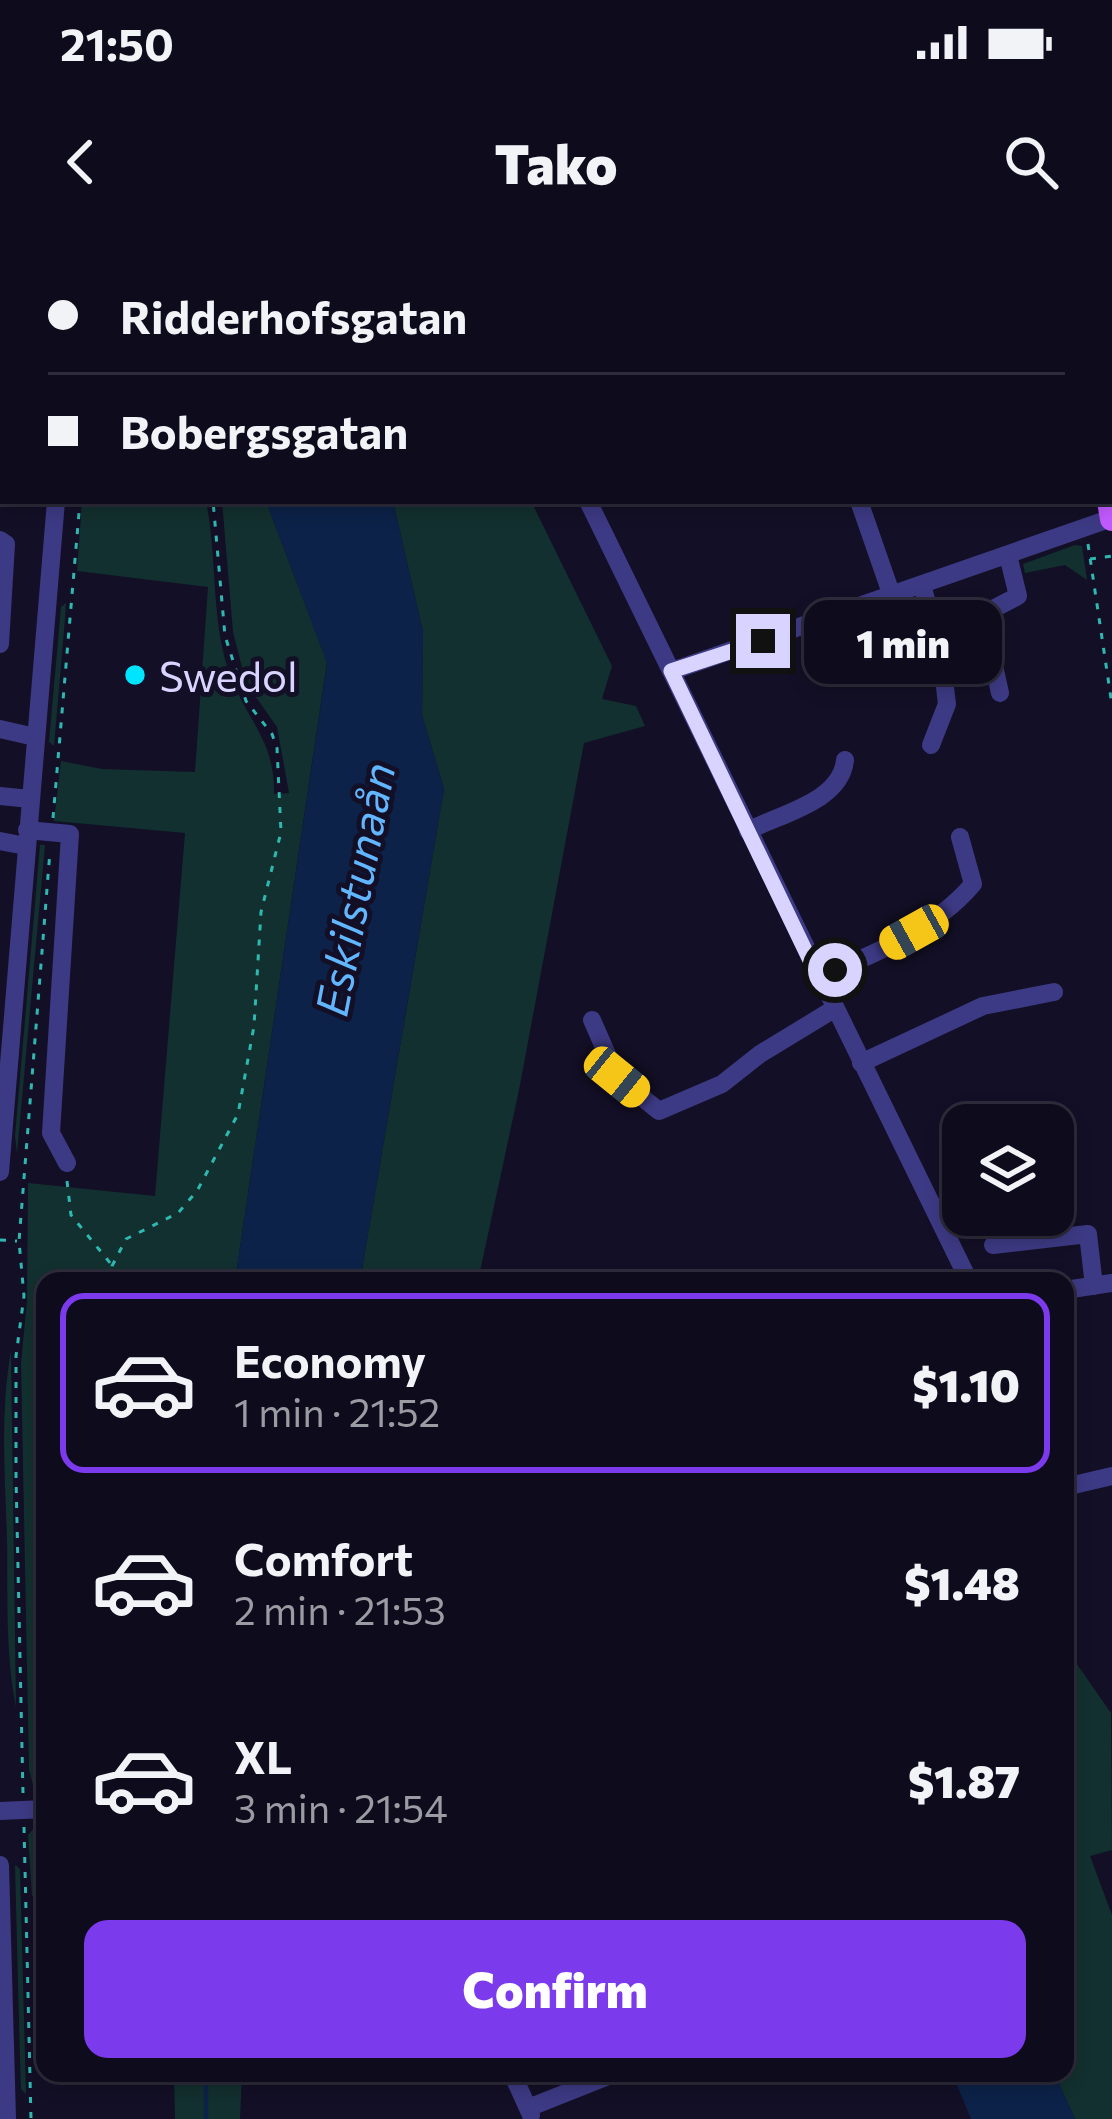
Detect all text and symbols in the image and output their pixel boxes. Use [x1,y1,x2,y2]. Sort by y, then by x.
text: 21:50 [60,15,174,70]
icon: back [48,129,114,195]
text: Tako [495,129,617,195]
icon: search [998,129,1064,195]
text: Ridderhofsgatan [120,288,467,343]
text: Bobergsgatan [120,403,408,458]
callout: 1 min [805,599,1003,683]
route end [736,614,790,668]
text: 1 min [856,618,950,666]
place label: Swedol [159,649,298,701]
marker: Swedol [122,662,148,688]
water label: Eskilstunaån [302,758,404,1020]
car [874,899,954,965]
route start [808,943,862,997]
car [578,1040,656,1114]
map controls [942,1104,1074,1236]
button: layers [942,1104,1074,1236]
icon: car [90,1329,198,1437]
text: Economy [234,1332,426,1387]
text: $1.10 [912,1356,1020,1411]
text: 1 min · 21:52 [234,1387,440,1435]
icon: car [90,1527,198,1635]
text: Comfort [234,1530,413,1585]
text: $1.48 [904,1554,1020,1609]
text: 2 min · 21:53 [234,1585,446,1633]
icon: car [90,1725,198,1833]
text: XL [234,1728,292,1783]
text: $1.87 [908,1752,1020,1807]
text: 3 min · 21:54 [234,1783,448,1831]
button: Confirm [84,1920,1026,2058]

